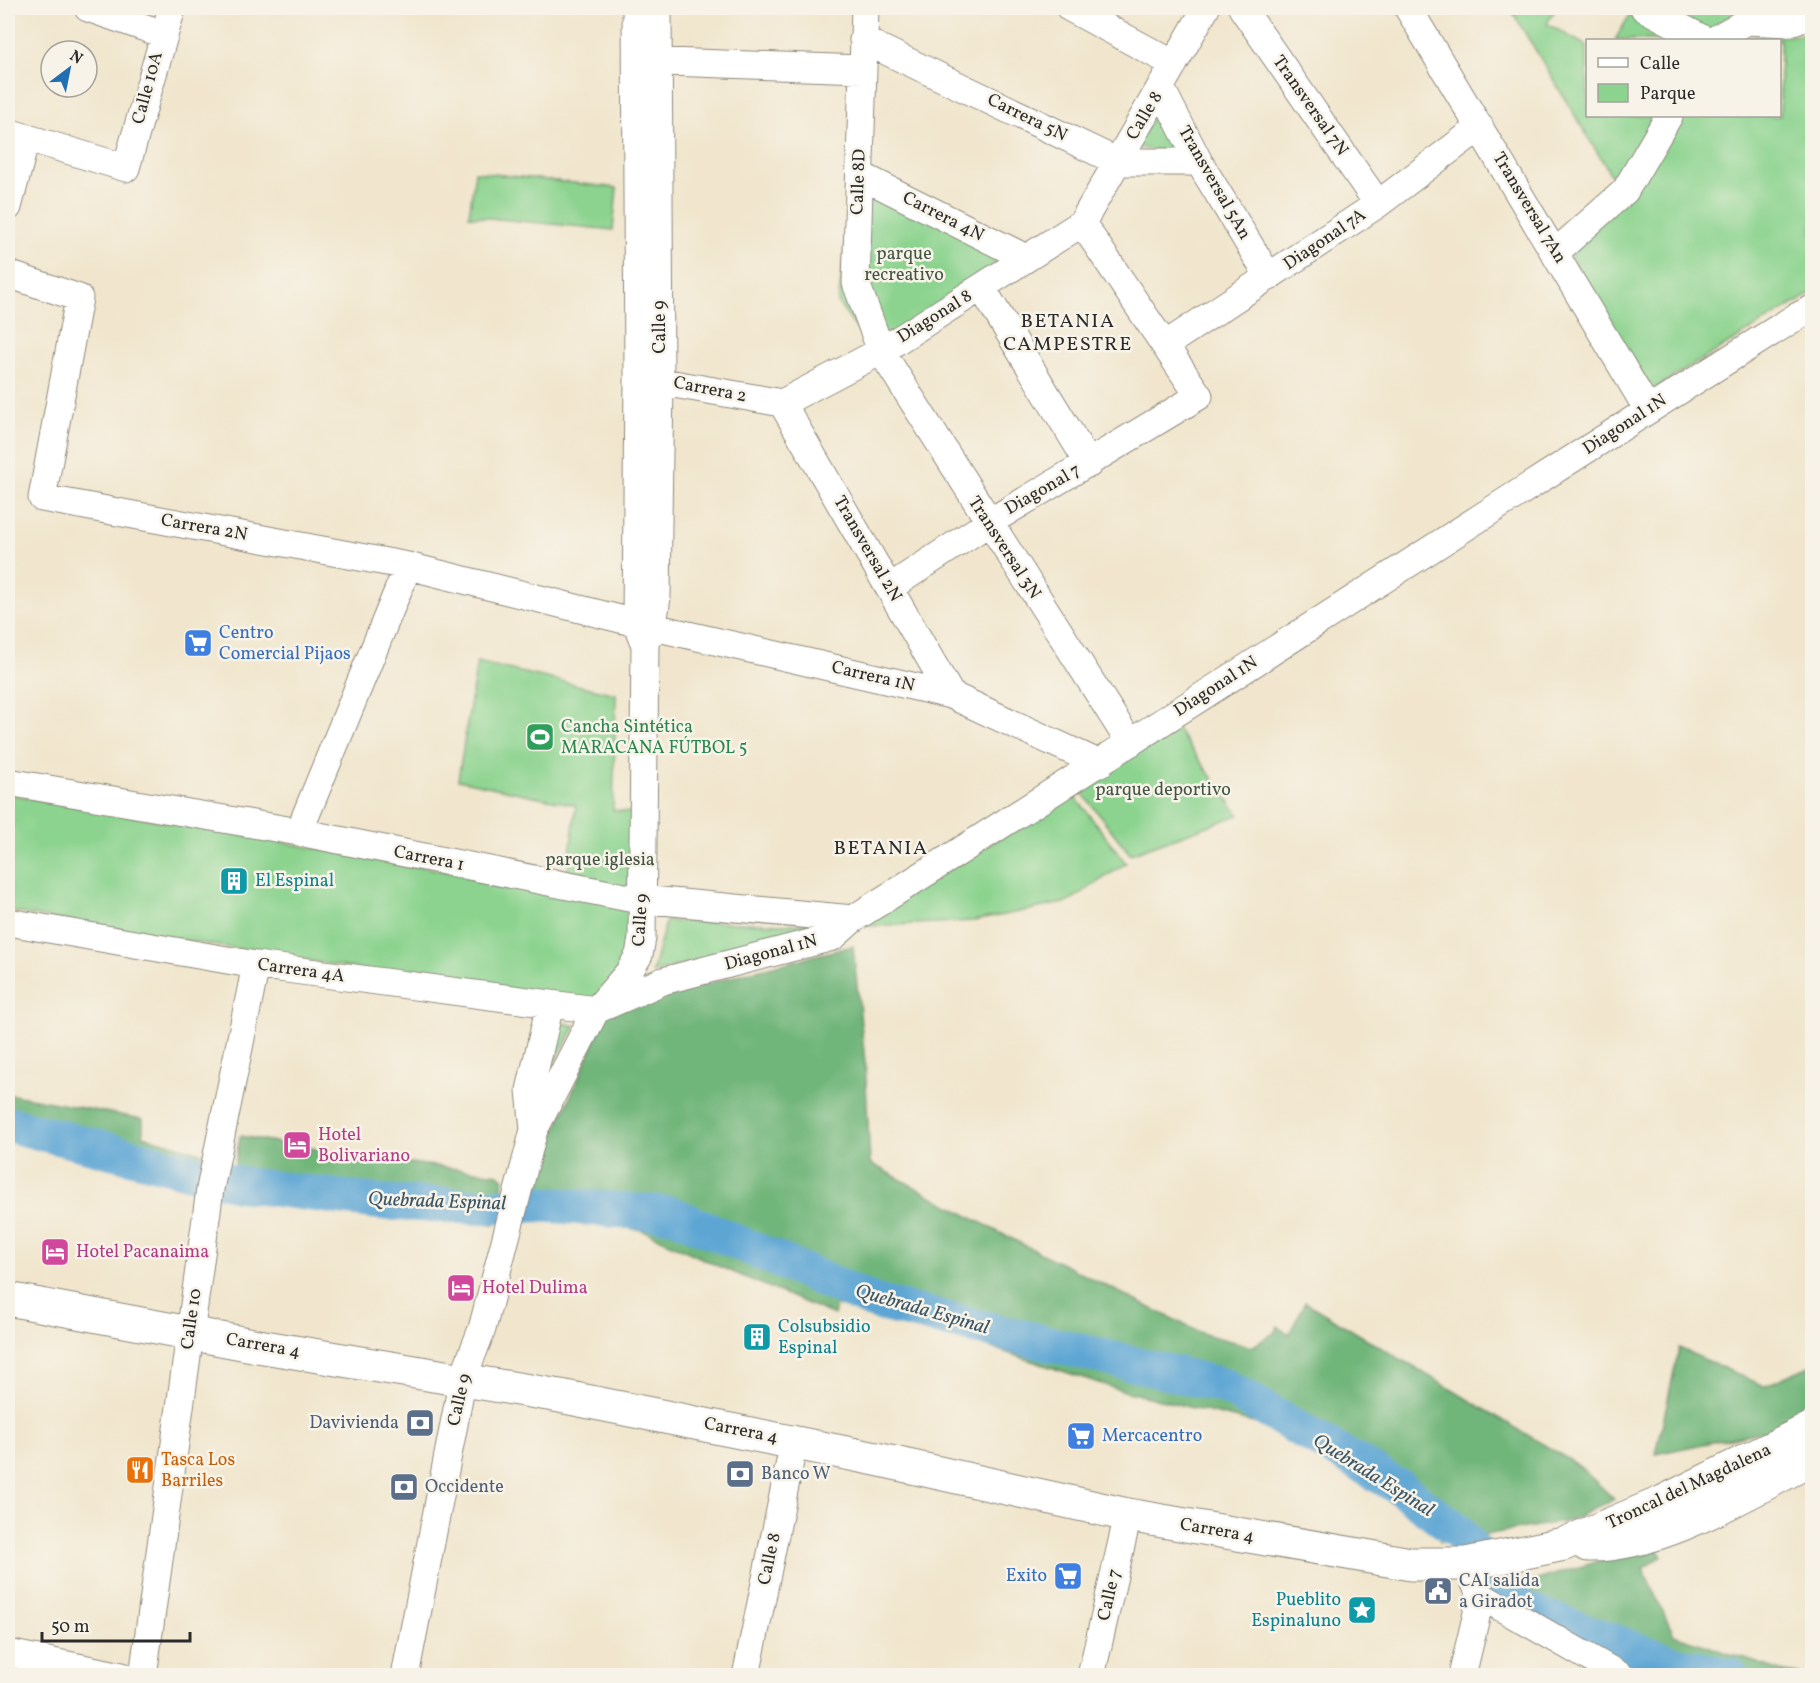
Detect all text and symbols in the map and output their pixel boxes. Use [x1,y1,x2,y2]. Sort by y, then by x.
north arrow [39,39,99,99]
legend [1586,39,1781,117]
text: N [65,46,87,71]
street label: Calle 10A [126,49,170,127]
street label: Transversal 7N [1266,51,1354,161]
text: Calle [1640,52,1680,77]
text: Parque [1640,82,1695,107]
street label: Calle 8 [1121,87,1169,145]
street label: Carrera 5N [983,88,1071,148]
street label: Transversal 5An [1171,122,1257,245]
street label: Transversal 7An [1486,148,1572,269]
street label: Calle 8D [845,149,873,215]
street label: Carrera 4N [898,186,988,248]
street label: Diagonal 7A [1279,203,1371,277]
park label: parque recreativo [864,242,944,288]
street label: Diagonal 8 [893,284,977,350]
street label: Calle 9 [648,301,673,353]
district label: BETANIA CAMPESTRE [1003,308,1133,359]
street label: Carrera 2 [671,371,749,409]
street label: Diagonal 1N [1578,389,1672,461]
street label: Diagonal 7 [1000,458,1086,522]
street label: Transversal 2N [827,491,907,607]
street label: Transversal 3N [961,492,1047,604]
street label: Carrera 2N [159,508,249,548]
place label: Centro Comercial Pijaos [219,621,351,667]
supermarket icon: Centro Comercial Pijaos [182,627,214,659]
street label: Diagonal 1N [1169,651,1263,723]
street label: Carrera 1N [829,655,917,699]
place label: Cancha Sintética MARACANA FÚTBOL 5 [561,715,747,761]
sports icon: Cancha Sintética MARACANA FÚTBOL 5 [524,721,556,753]
park label: parque deportivo [1095,778,1231,803]
district label: BETANIA [834,835,928,863]
street label: Carrera 1 [392,840,466,878]
park label: parque iglesia [545,848,655,873]
building icon: El Espinal [218,865,250,897]
place label: El Espinal [255,869,334,894]
street label: Calle 9 [627,893,655,947]
street label: Diagonal 1N [722,929,820,977]
street label: Carrera 4A [256,953,347,990]
place label: Hotel Bolivariano [318,1123,410,1169]
hotel icon: Hotel Bolivariano [281,1129,313,1161]
water label: Quebrada Espinal [367,1186,507,1218]
hotel icon: Hotel Pacanaima [39,1236,71,1268]
place label: Hotel Pacanaima [76,1240,209,1265]
hotel icon: Hotel Dulima [445,1272,477,1304]
place label: Hotel Dulima [482,1276,588,1301]
water label: Quebrada Espinal [852,1277,992,1343]
street label: Calle 10 [175,1287,209,1351]
place label: Colsubsidio Espinal [778,1315,871,1361]
building icon: Colsubsidio Espinal [741,1321,773,1353]
street label: Carrera 4 [224,1327,302,1365]
street label: Calle 9 [442,1371,478,1429]
bank icon: Davivienda [404,1407,436,1439]
place label: Davivienda [309,1411,399,1436]
street label: Carrera 4 [702,1412,780,1450]
supermarket icon: Mercacentro [1065,1420,1097,1452]
place label: Mercacentro [1102,1424,1202,1449]
water label: Quebrada Espinal [1307,1427,1439,1525]
street label: Troncal del Magdalena [1603,1438,1775,1536]
place label: Tasca Los Barriles [161,1448,235,1494]
restaurant icon: Tasca Los Barriles [124,1454,156,1486]
bank icon: Banco W [724,1458,756,1490]
place label: Banco W [761,1462,831,1487]
bank icon: Occidente [388,1471,420,1503]
place label: Occidente [425,1475,504,1500]
street label: Carrera 4 [1178,1512,1256,1550]
street label: Calle 8 [752,1531,788,1587]
supermarket icon: Exito [1052,1560,1084,1592]
place label: Exito [1006,1564,1047,1589]
street label: Calle 7 [1092,1567,1128,1623]
place label: CAI salida a Giradot [1459,1569,1540,1615]
public building icon: CAI salida a Giradot [1422,1575,1454,1607]
place label: Pueblito Espinaluno [1251,1588,1341,1634]
place icon: Pueblito Espinaluno [1346,1594,1378,1626]
scale bar [42,1605,190,1643]
text: 50 m [51,1615,90,1640]

